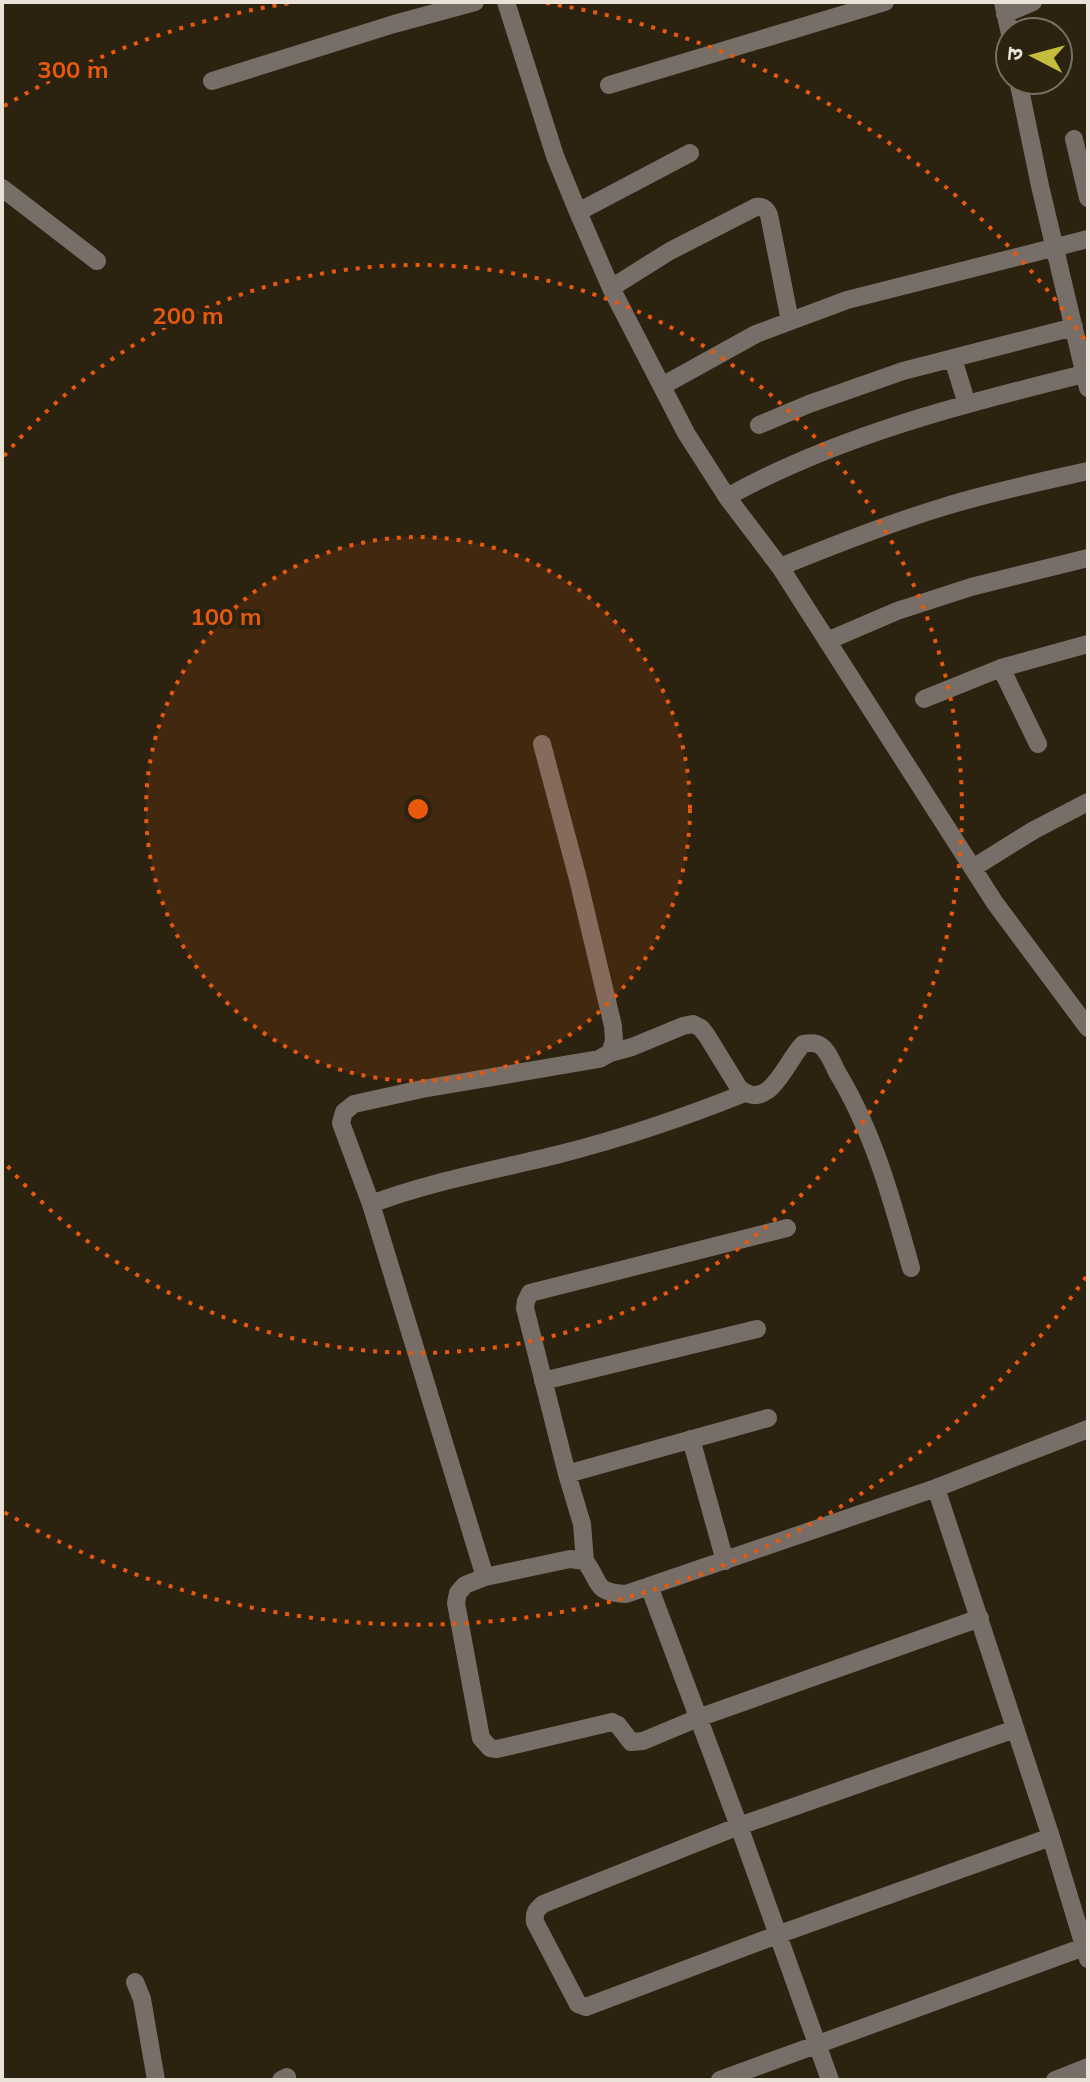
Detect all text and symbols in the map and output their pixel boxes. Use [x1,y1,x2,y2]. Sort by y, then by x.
north arrow [994,16,1074,96]
text: उ [1000,45,1029,62]
text: 300 m [37,54,109,84]
text: 200 m [152,300,224,330]
text: 100 m [190,601,262,631]
centre of rings [404,795,432,823]

